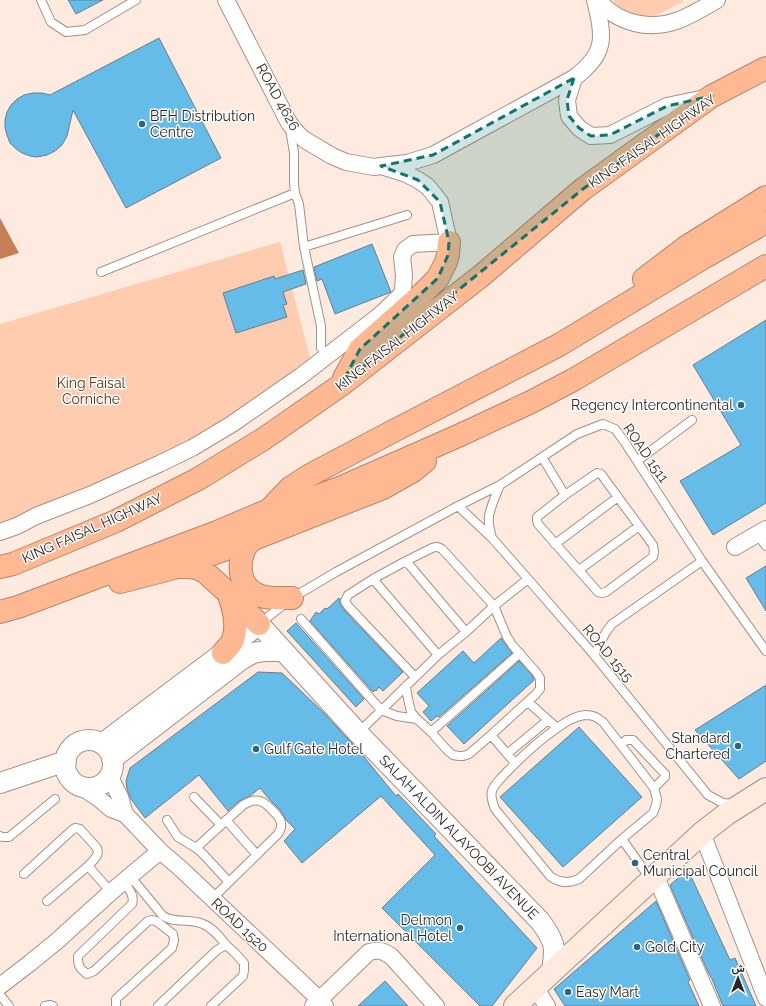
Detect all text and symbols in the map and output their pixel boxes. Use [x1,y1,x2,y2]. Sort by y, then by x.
street label: ROAD 4626 [253,61,303,133]
street label: KING FAISAL HIGHWAY [585,91,719,191]
place label: BFH Distribution Centre [150,108,255,140]
marker: BFH Distribution Centre [137,119,147,129]
street label: KING FAISAL HIGHWAY [332,288,462,394]
park label: King Faisal Corniche [57,375,126,407]
place label: Regency Intercontinental [571,397,733,413]
marker: Regency Intercontinental [736,400,746,410]
street label: ROAD 1511 [620,421,672,485]
street label: KING FAISAL HIGHWAY [19,490,165,566]
street label: ROAD 1515 [580,621,637,685]
place label: Standard Chartered [665,730,730,762]
place label: Gulf Gate Hotel [264,741,363,757]
marker: Standard Chartered [733,741,743,751]
marker: Gulf Gate Hotel [251,744,261,754]
street label: SALAH ALDIN ALAYOOBI AVENUE [376,752,542,922]
place label: Central Municipal Council [643,847,758,879]
marker: Central Municipal Council [630,858,640,868]
street label: ROAD 1520 [208,895,272,955]
place label: Delmon International Hotel [333,912,452,944]
marker: Delmon International Hotel [455,923,465,933]
place label: Gold City [645,939,705,955]
marker: Gold City [632,942,642,952]
north arrow [718,958,758,998]
text: ش [731,962,745,975]
place label: Easy Mart [576,984,639,1000]
marker: Easy Mart [563,987,573,997]

